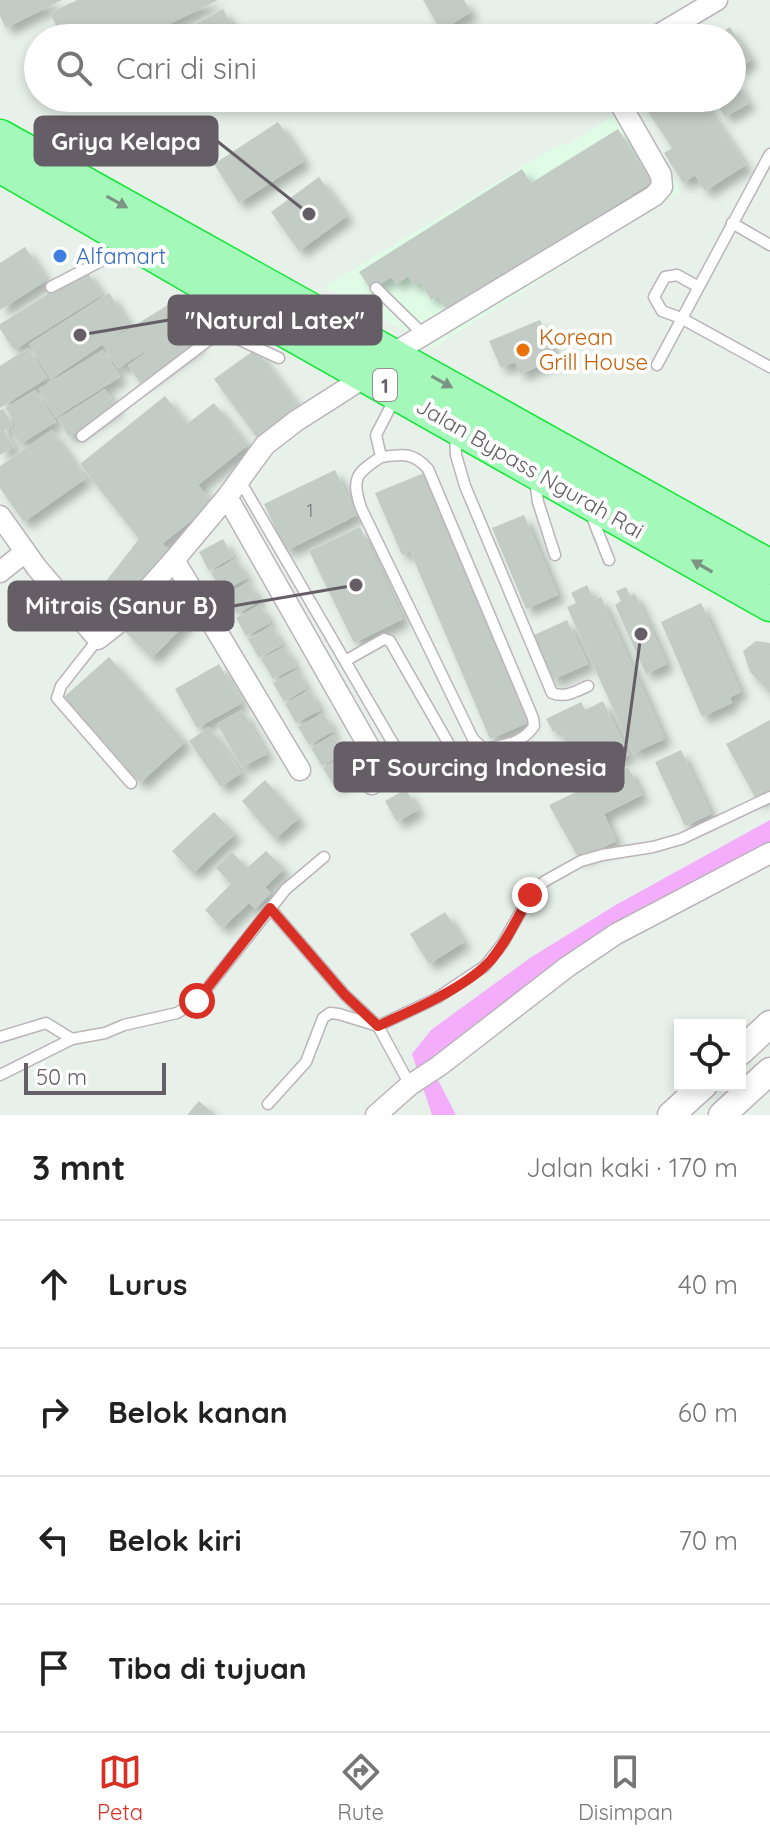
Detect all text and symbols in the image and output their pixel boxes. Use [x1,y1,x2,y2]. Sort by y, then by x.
search box [24,24,746,112]
icon: search [52,46,96,90]
text: Cari di sini [116,49,257,87]
callout: Griya Kelapa [35,117,217,165]
text: Griya Kelapa [51,126,201,156]
one-way arrow [106,195,128,209]
place label: Alfamart [76,242,166,270]
marker: Alfamart [51,247,69,265]
callout: "Natural Latex" [169,296,381,344]
text: "Natural Latex" [185,305,365,335]
place label: Korean Grill House [539,323,648,376]
marker: Korean Grill House [514,341,532,359]
road number: 1 [373,369,397,401]
one-way arrow [431,375,454,389]
street label: Jalan Bypass Ngurah Rai [411,391,649,545]
house number: 1 [307,499,313,522]
one-way arrow [691,559,713,573]
callout: Mitrais (Sanur B) [9,582,233,630]
text: Mitrais (Sanur B) [25,590,217,620]
callout: PT Sourcing Indonesia [335,743,623,791]
text: PT Sourcing Indonesia [351,752,607,782]
route end [512,877,548,913]
route start [179,983,215,1019]
map controls [674,1019,746,1091]
button: locate [674,1019,746,1091]
scale bar [24,1059,166,1095]
text: 50 m [36,1063,87,1091]
text: 3 mnt [32,1146,125,1189]
text: Jalan kaki · 170 m [526,1151,738,1184]
icon: ahead [32,1262,76,1306]
text: Lurus [108,1265,188,1303]
text: 40 m [678,1268,738,1301]
icon: right [32,1390,76,1434]
text: Belok kanan [108,1393,288,1431]
text: 60 m [678,1396,738,1429]
icon: left [32,1518,76,1562]
text: Belok kiri [108,1521,242,1559]
text: 70 m [678,1524,738,1557]
icon: arrive [32,1646,76,1690]
text: Tiba di tujuan [108,1649,307,1687]
tab: Peta [97,1750,143,1826]
tab: Rute [337,1750,384,1826]
tab: Disimpan [578,1750,673,1826]

